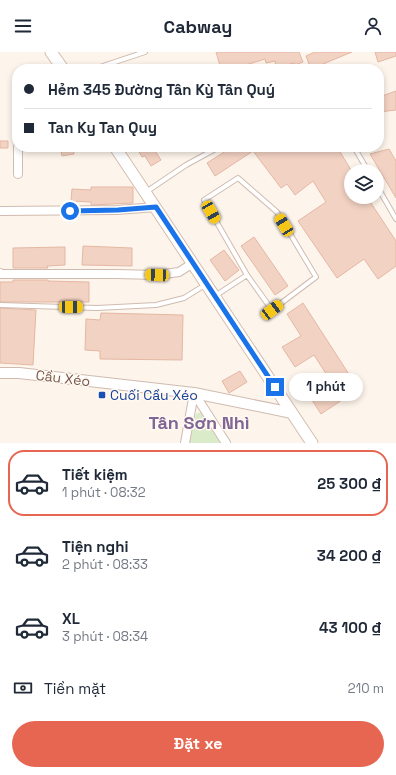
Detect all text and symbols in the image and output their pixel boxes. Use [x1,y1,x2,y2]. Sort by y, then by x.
icon: menu [12,15,34,37]
text: Cabway [164,15,232,38]
icon: person [362,15,384,37]
text: Hẻm 345 Đường Tân Kỳ Tân Quý [48,80,275,99]
text: Tan Ky Tan Quy [48,118,157,137]
map controls [344,164,384,204]
button: layers [344,164,384,204]
car [200,199,222,225]
route start [61,202,79,220]
car [273,212,295,238]
car [145,269,169,281]
car [259,298,285,322]
car [59,301,83,313]
street label: Cầu Xéo [35,366,91,390]
callout: 1 phút [289,373,363,401]
route end [266,378,284,396]
text: 1 phút [306,378,346,395]
place label: Cuối Cầu Xéo [110,386,198,404]
marker: Cuối Cầu Xéo [97,390,107,400]
district label: Tân Sơn Nhì [148,411,250,434]
icon: car [14,465,50,501]
text: Tiết kiệm [62,465,128,484]
text: 25 300 ₫ [317,474,382,493]
text: 1 phút · 08:32 [62,484,145,501]
icon: car [14,537,50,573]
text: Tiện nghi [62,537,128,556]
text: 34 200 ₫ [317,546,382,565]
text: 2 phút · 08:33 [62,556,148,573]
icon: car [14,609,50,645]
text: XL [62,609,80,628]
text: 43 100 ₫ [319,618,382,637]
text: 3 phút · 08:34 [62,628,148,645]
icon: cash [12,677,34,699]
text: Tiền mặt [44,679,106,698]
text: 210 m [348,680,384,697]
button: Đặt xe [12,721,384,767]

